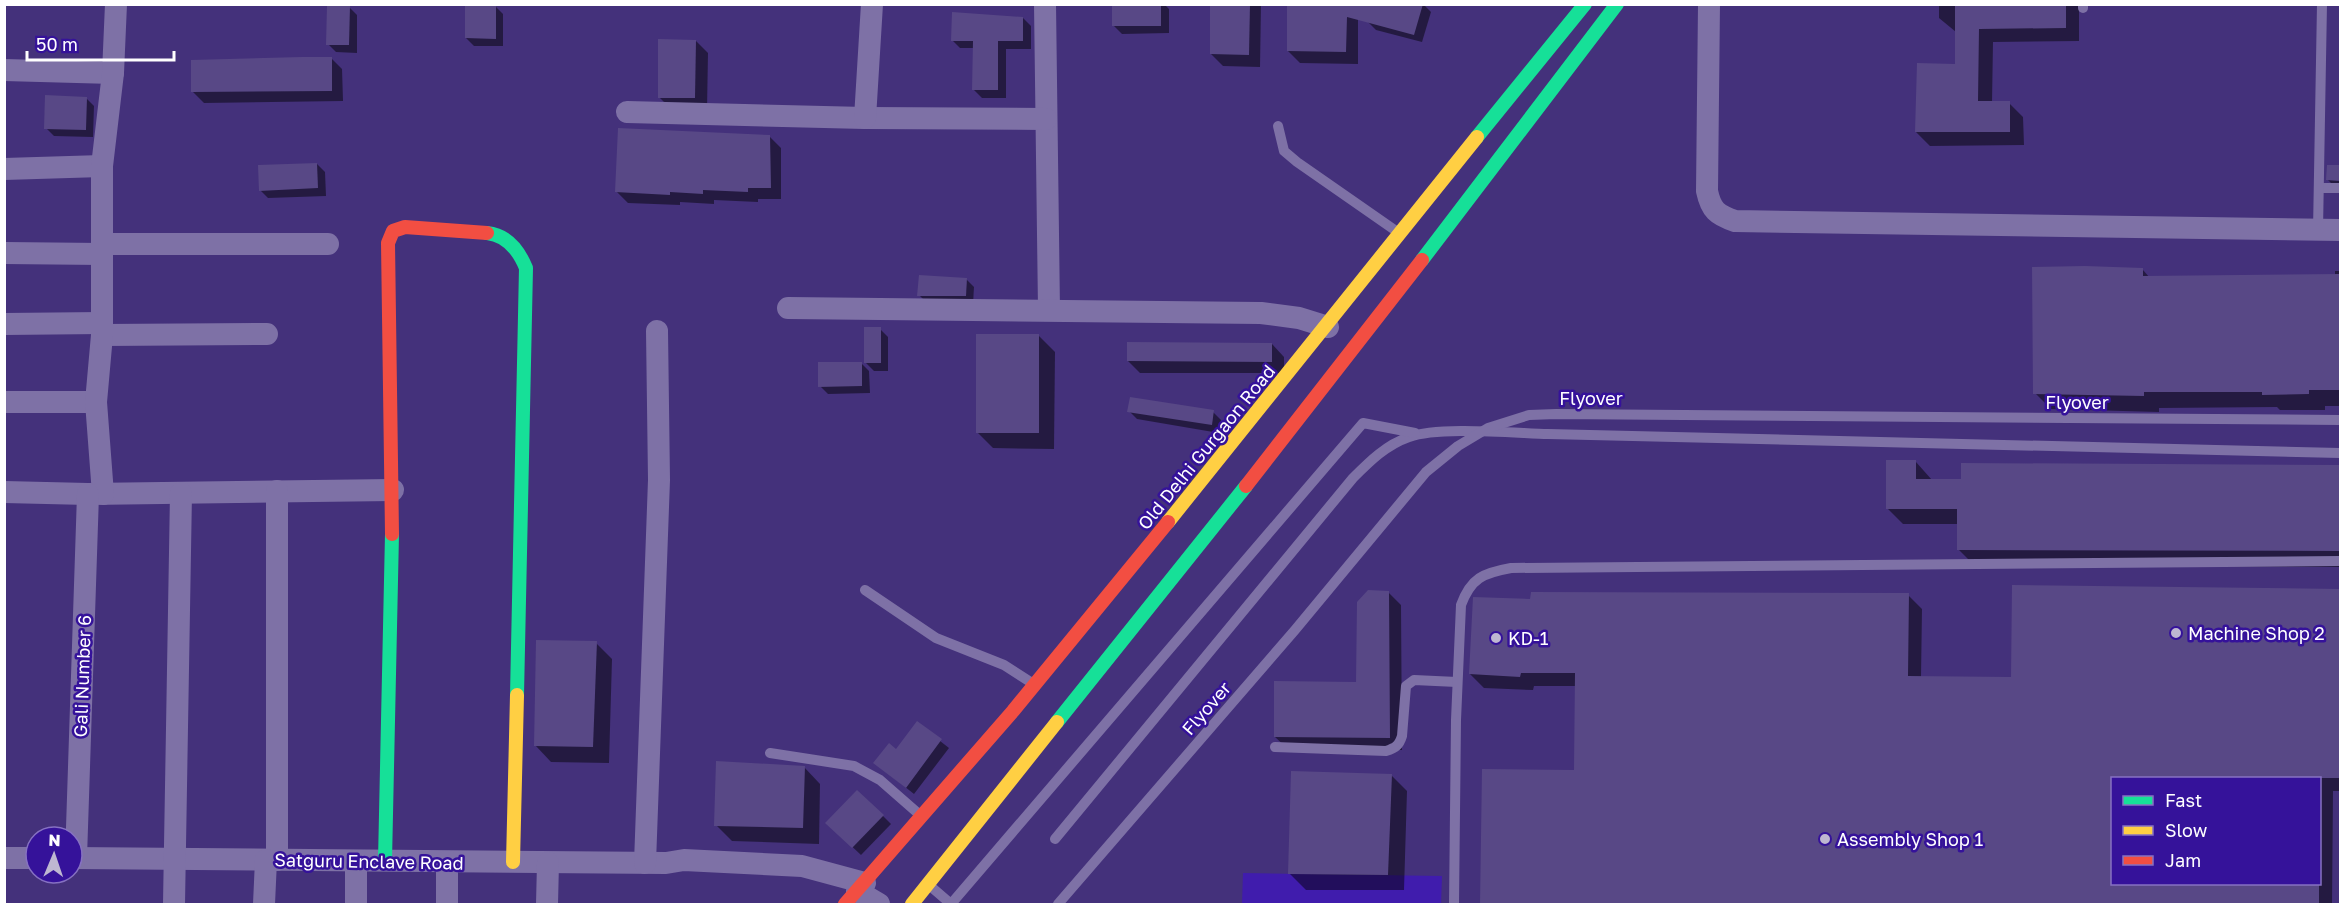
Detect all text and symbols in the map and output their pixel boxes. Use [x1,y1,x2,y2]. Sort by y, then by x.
scale bar [27,24,174,62]
text: 50 m [36,33,78,55]
street label: Old Delhi Gurgaon Road [1133,360,1279,534]
street label: Flyover [1559,387,1623,409]
street label: Flyover [2045,391,2109,413]
street label: Gali Number 6 [69,614,95,738]
place label: Machine Shop 2 [2188,622,2325,644]
marker: Machine Shop 2 [2169,626,2183,640]
place label: KD-1 [1508,627,1549,649]
marker: KD-1 [1489,631,1503,645]
street label: Flyover [1177,677,1235,739]
legend [2111,777,2321,885]
text: Fast [2165,789,2202,811]
text: Slow [2165,819,2208,841]
north arrow [24,825,84,885]
place label: Assembly Shop 1 [1837,828,1983,850]
text: N [48,830,61,850]
marker: Assembly Shop 1 [1818,832,1832,846]
street label: Satguru Enclave Road [274,848,464,874]
text: Jam [2165,849,2201,871]

